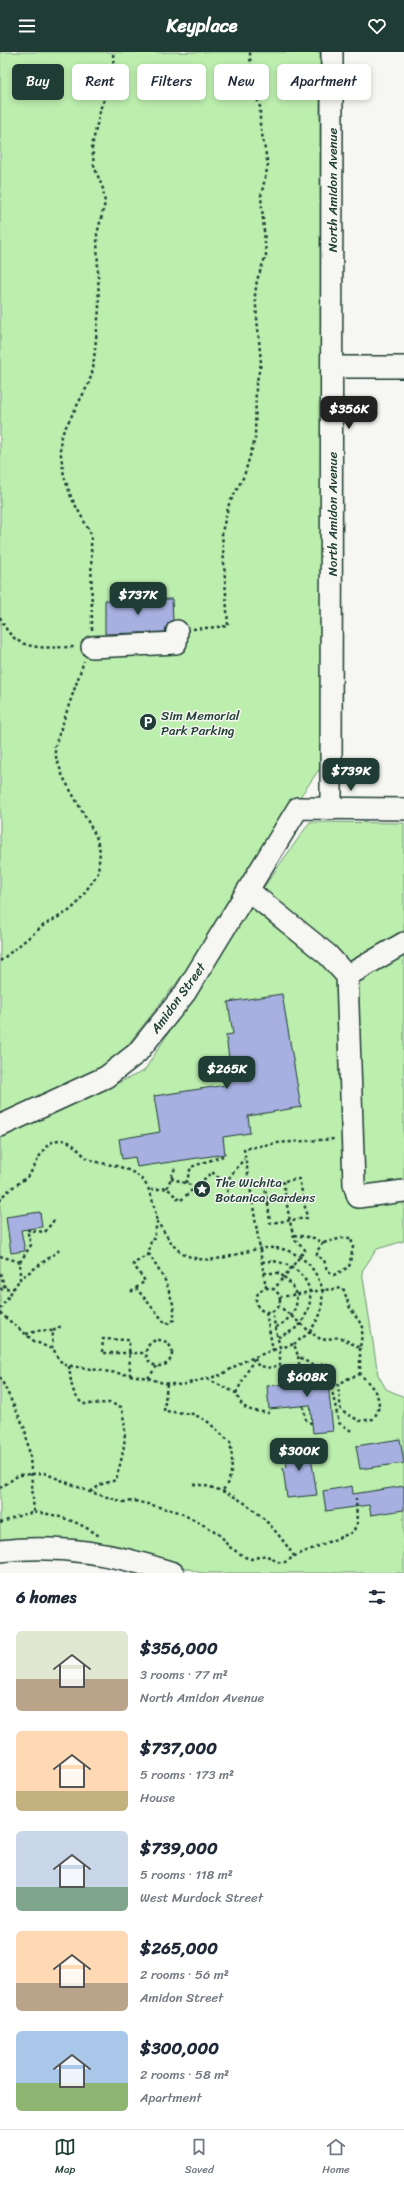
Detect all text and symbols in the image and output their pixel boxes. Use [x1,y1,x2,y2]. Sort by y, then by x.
text: Keyplace [167,10,237,42]
icon: menu [16,15,38,37]
icon: heart [366,15,388,37]
chip: Buy [12,64,64,100]
chip: Rent [72,64,129,100]
chip: Filters [137,64,206,100]
chip: New [214,64,269,100]
chip: Apartment [277,64,371,100]
street label: North Amidon Avenue [321,128,344,252]
pin: $356K [321,396,377,430]
text: $356K [329,397,369,420]
street label: North Amidon Avenue [321,452,344,576]
pin: $737K [110,582,166,616]
text: $737K [119,583,157,606]
place label: Sim Memorial Park Parking [161,704,240,742]
parking icon: Sim Memorial Park Parking [138,712,158,732]
pin: $739K [323,758,379,792]
text: $739K [331,759,371,782]
street label: Amidon Street [144,957,212,1039]
pin: $265K [199,1056,255,1090]
text: $265K [207,1057,247,1080]
place label: The Wichita Botanica Gardens [215,1171,316,1209]
place icon: The Wichita Botanica Gardens [192,1179,212,1199]
pin: $608K [279,1364,335,1398]
text: $608K [287,1365,327,1388]
pin: $300K [271,1438,327,1472]
text: $300K [279,1439,319,1462]
text: 6 homes [16,1582,76,1612]
icon: filters [366,1586,388,1608]
text: $356,000 [140,1633,218,1663]
icon: home [48,1647,96,1695]
text: 3 rooms · 77 m² [140,1663,228,1686]
text: North Amidon Avenue [140,1686,264,1709]
text: $737,000 [140,1733,217,1763]
icon: home [48,1747,96,1795]
text: 5 rooms · 173 m² [140,1763,234,1786]
text: House [140,1786,175,1809]
text: $739,000 [140,1833,218,1863]
icon: home [48,1847,96,1895]
text: 5 rooms · 118 m² [140,1863,233,1886]
text: West Murdock Street [140,1886,263,1909]
text: $265,000 [140,1933,218,1963]
icon: home [48,1947,96,1995]
text: 2 rooms · 56 m² [140,1963,229,1986]
text: Amidon Street [140,1986,223,2009]
text: $300,000 [140,2033,219,2063]
icon: home [48,2047,96,2095]
text: 2 rooms · 58 m² [140,2063,229,2086]
text: Apartment [140,2086,201,2109]
tab: Map [54,2136,76,2179]
tab: Saved [185,2136,214,2179]
tab: Home [322,2136,350,2179]

